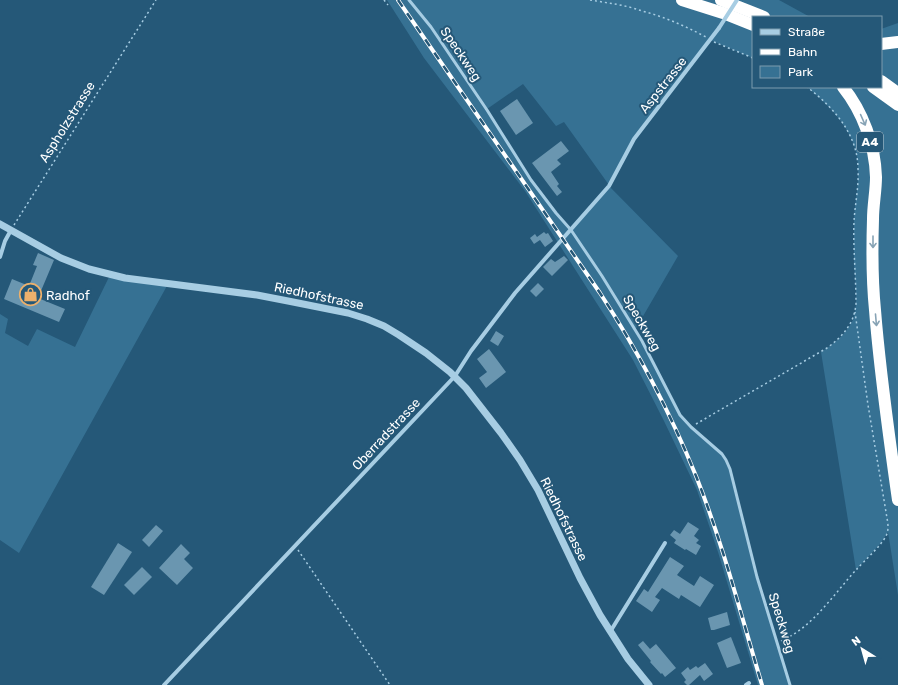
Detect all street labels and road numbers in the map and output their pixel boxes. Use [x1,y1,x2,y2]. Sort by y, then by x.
street label: Speckweg [437,24,485,85]
street label: Aspstrasse [636,54,690,116]
street label: Aspholzstrasse [36,79,98,165]
road number: A4 [857,132,883,152]
street label: Riedhofstrasse [273,279,365,313]
street label: Speckweg [619,292,664,354]
street label: Oberradstrasse [349,395,423,473]
street label: Riedhofstrasse [537,475,591,563]
street label: Speckweg [765,591,798,655]

